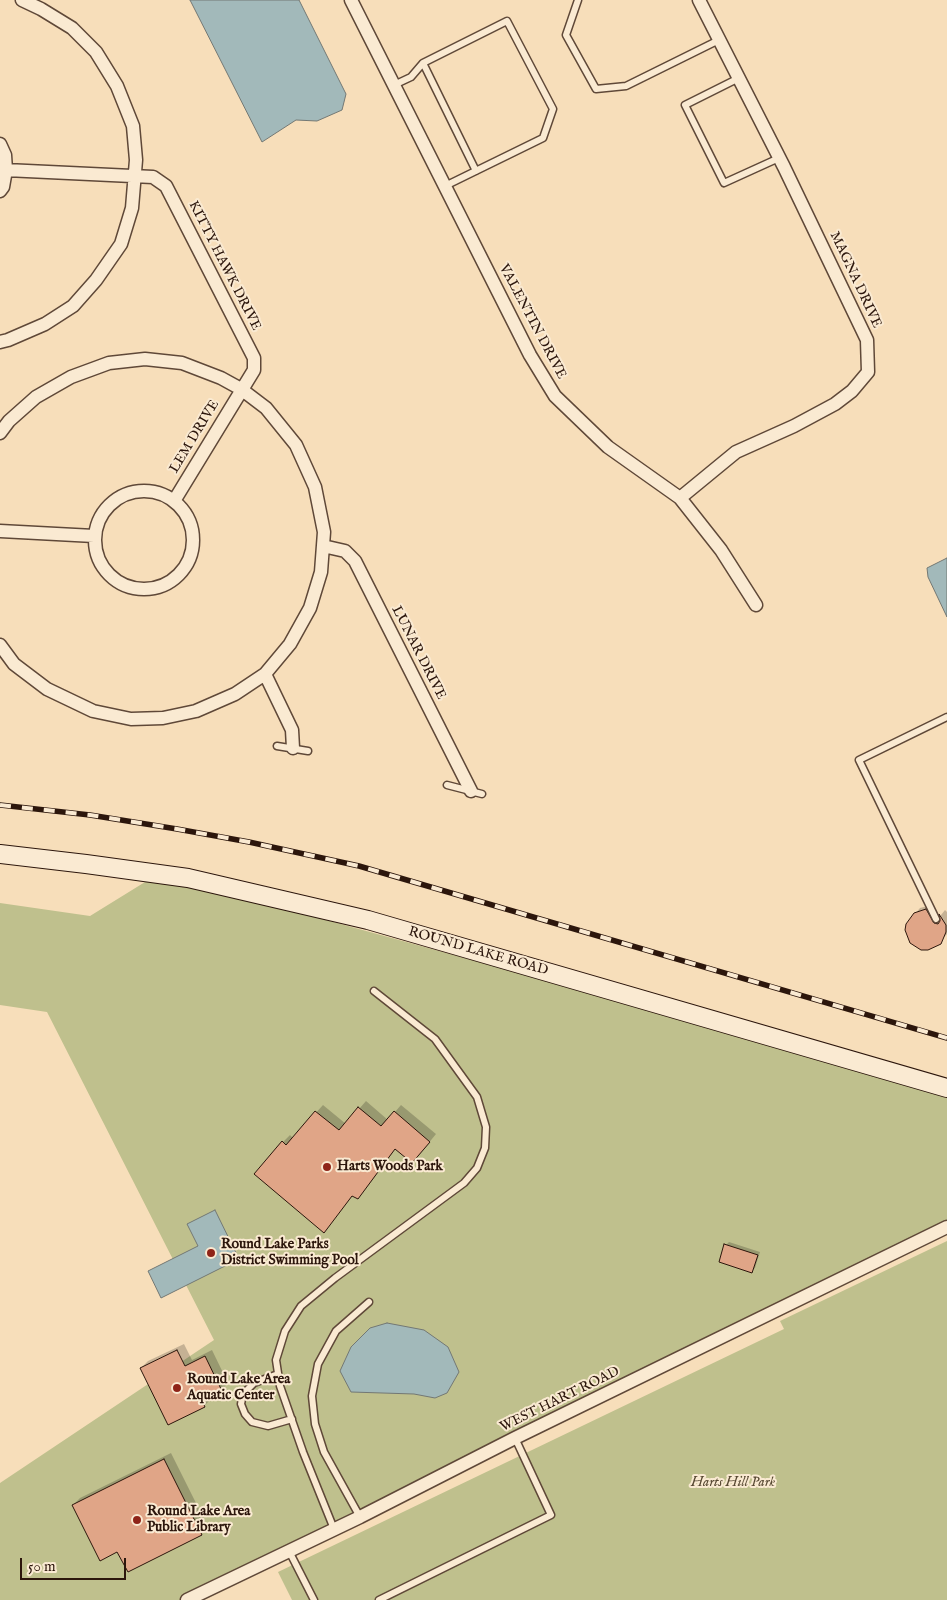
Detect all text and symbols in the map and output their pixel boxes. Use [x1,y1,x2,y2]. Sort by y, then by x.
street label: KITTY HAWK DRIVE [184,198,264,334]
street label: MAGNA DRIVE [825,229,885,331]
street label: VALENTIN DRIVE [495,262,569,382]
street label: LEM DRIVE [167,397,223,477]
street label: LUNAR DRIVE [387,603,449,703]
street label: ROUND LAKE ROAD [406,924,550,980]
place label: Harts Woods Park [337,1159,443,1175]
marker: Harts Woods Park [321,1161,333,1173]
place label: Round Lake Parks District Swimming Pool [221,1237,359,1270]
marker: Round Lake Parks District Swimming Pool [205,1247,217,1259]
street label: WEST HART ROAD [497,1364,623,1436]
place label: Round Lake Area Aquatic Center [187,1372,290,1404]
marker: Round Lake Area Aquatic Center [171,1382,183,1394]
park label: Harts Hill Park [691,1475,775,1491]
place label: Round Lake Area Public Library [147,1504,250,1536]
marker: Round Lake Area Public Library [131,1514,143,1526]
scale bar [22,1548,129,1580]
text: 50 m [28,1557,56,1576]

